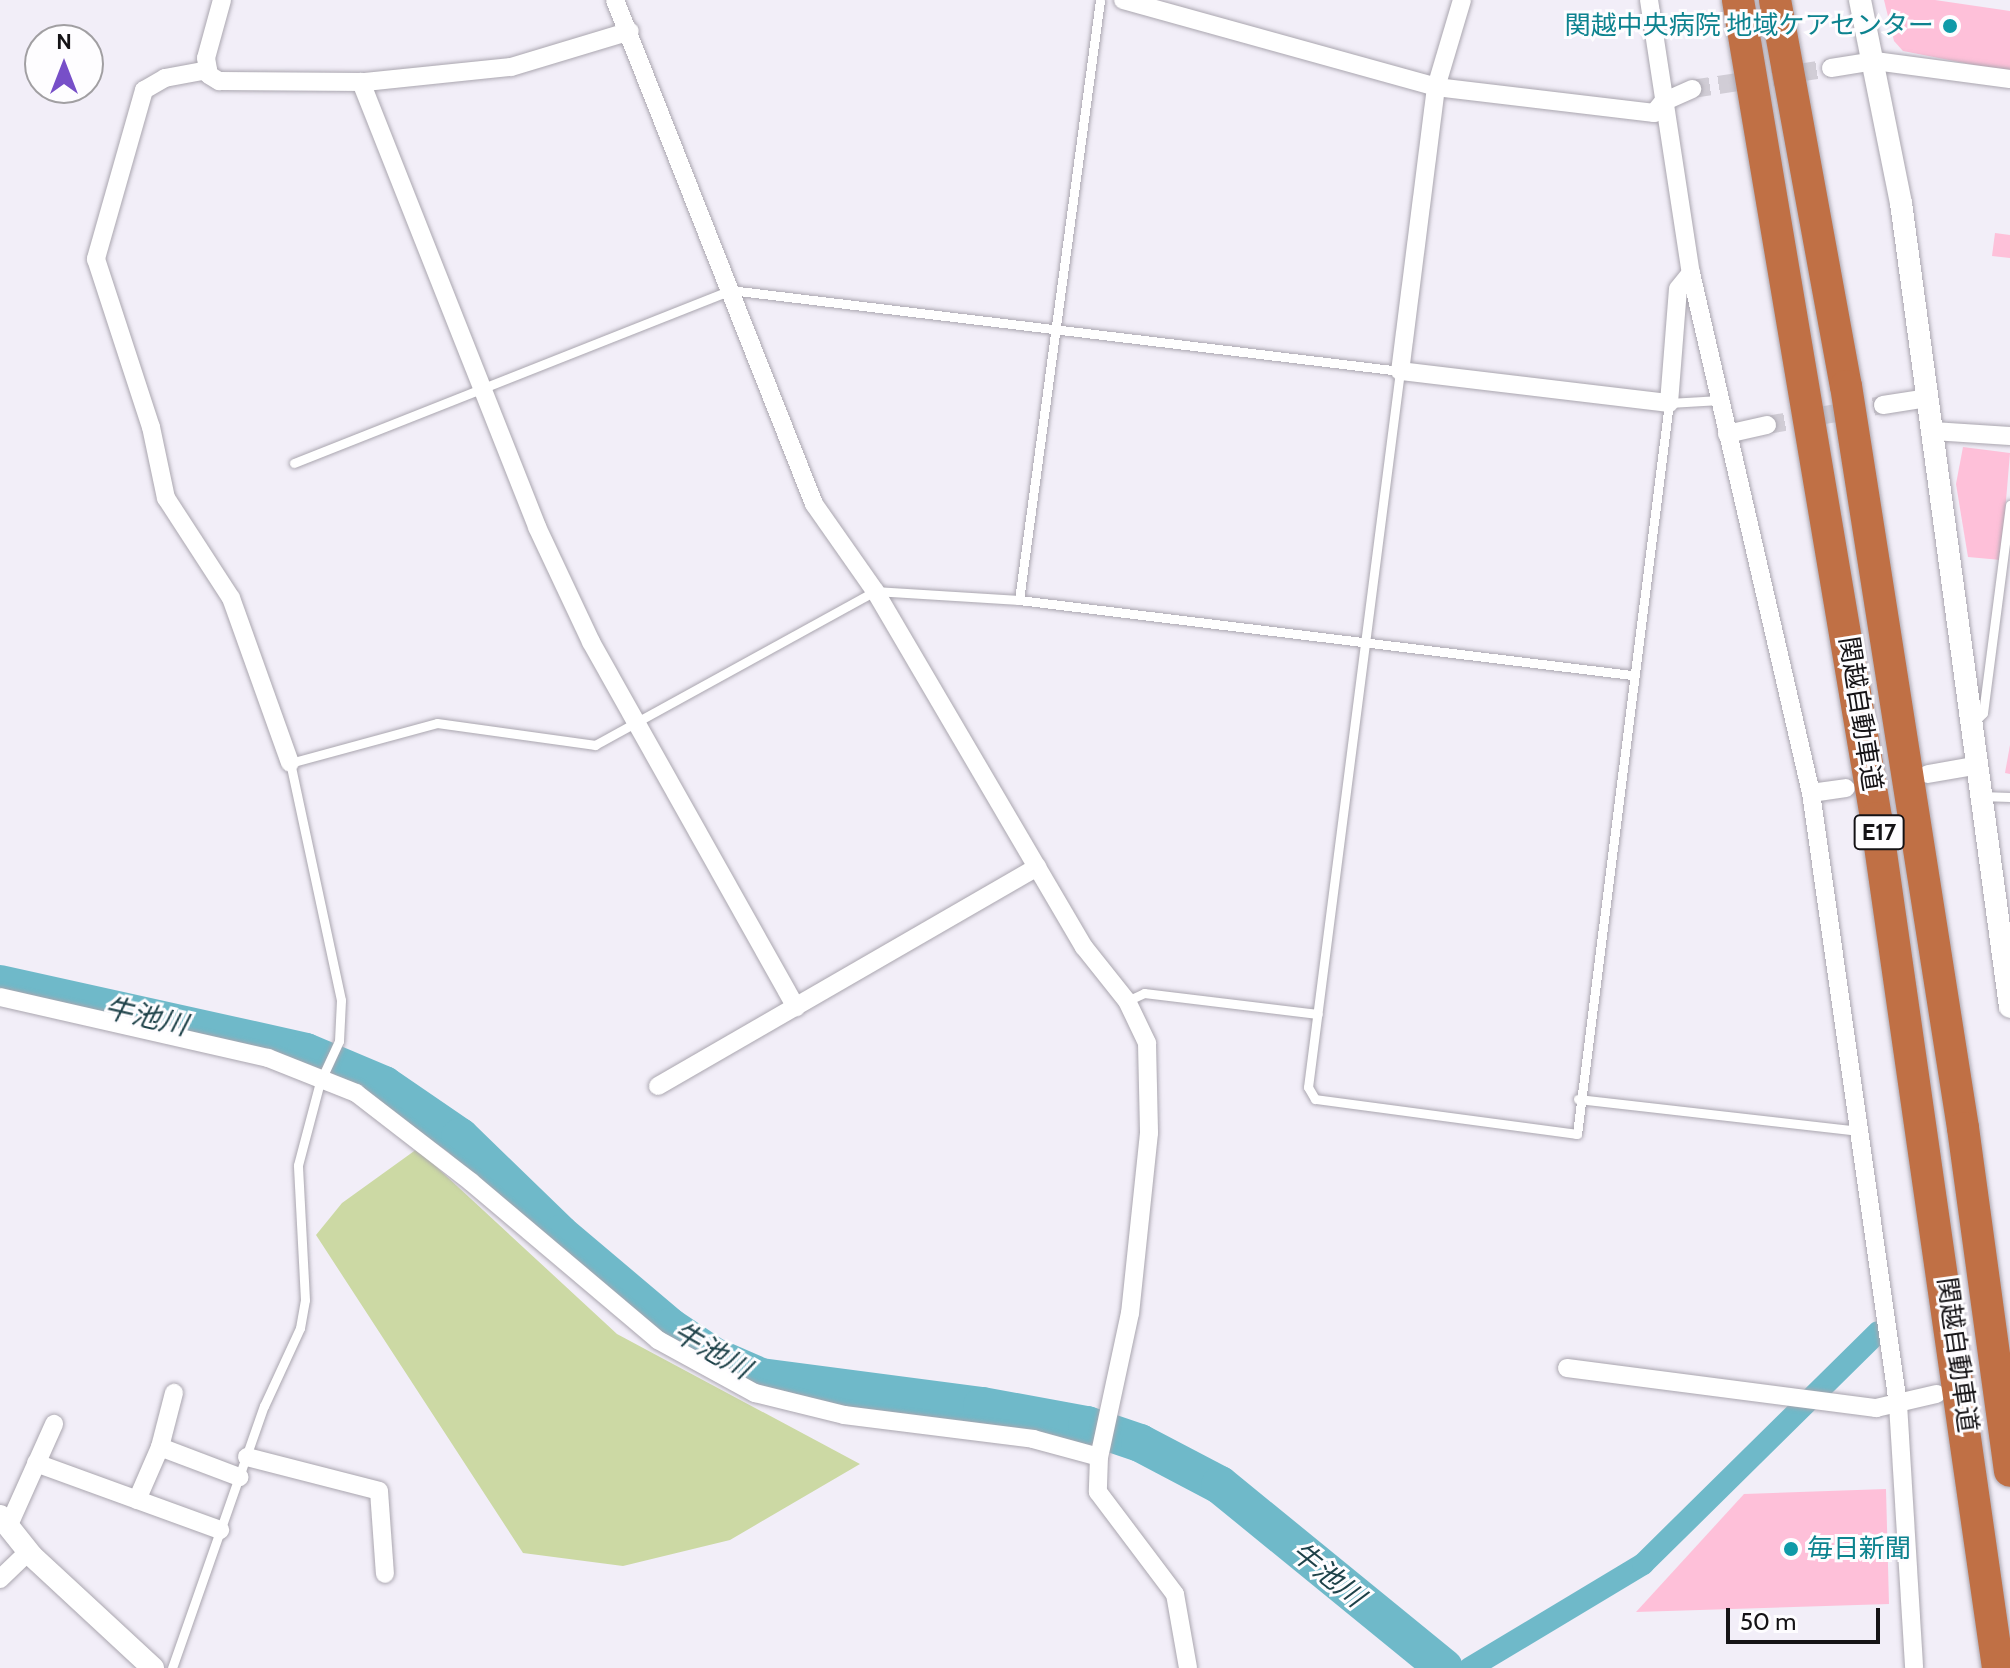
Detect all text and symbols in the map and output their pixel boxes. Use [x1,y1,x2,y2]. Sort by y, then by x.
place label: 関越中央病院 地域ケアセンター [1564,10,1934,42]
marker: 関越中央病院 地域ケアセンター [1941,17,1959,35]
north arrow [24,24,104,104]
text: N [56,28,72,55]
street label: 関越自動車道 [1832,635,1888,793]
road number: E17 [1853,812,1905,852]
water label: 牛池川 [101,990,191,1042]
street label: 関越自動車道 [1931,1276,1983,1434]
water label: 牛池川 [667,1314,757,1386]
place label: 毎日新聞 [1807,1533,1911,1565]
water label: 牛池川 [1285,1535,1371,1613]
marker: 毎日新聞 [1782,1540,1800,1558]
scale bar [1730,1592,1884,1642]
text: 50 m [1740,1607,1796,1636]

